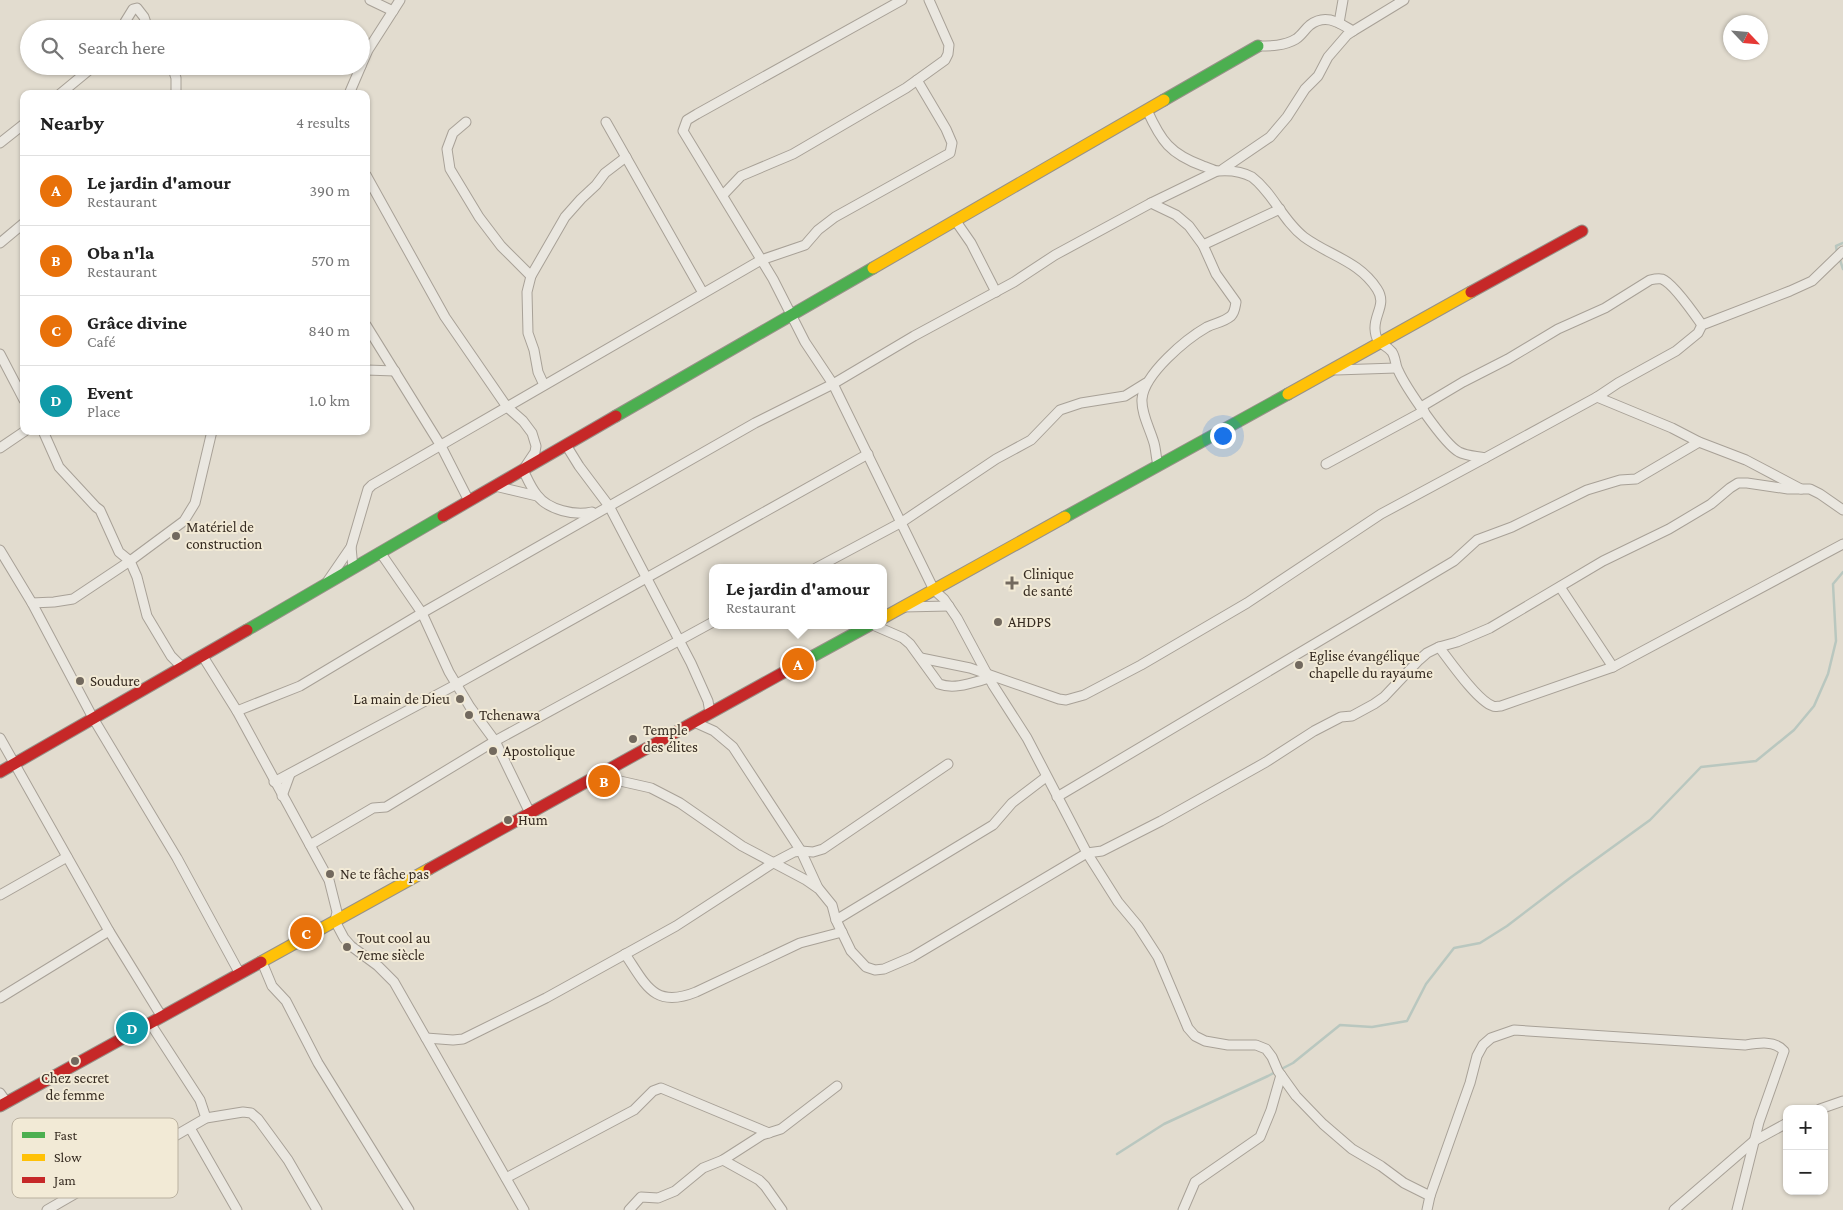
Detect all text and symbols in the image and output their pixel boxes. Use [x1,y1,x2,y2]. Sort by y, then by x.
north arrow [1723,15,1768,60]
search box [20,20,370,75]
icon: search [38,34,66,62]
text: Search here [78,37,165,58]
text: Nearby [40,111,104,135]
text: 4 results [296,114,350,131]
text: Le jardin d'amour [87,172,231,193]
text: A [51,182,61,199]
text: 390 m [309,182,350,199]
text: Restaurant [87,193,157,210]
text: Oba n'la [87,242,154,263]
text: B [51,252,61,269]
text: 570 m [311,252,350,269]
text: Restaurant [87,263,157,280]
text: Grâce divine [87,312,187,333]
text: C [51,322,61,339]
text: 840 m [308,322,350,339]
text: Café [87,333,115,350]
text: Event [87,382,133,403]
text: D [50,392,62,409]
text: 1.0 km [309,392,350,409]
text: Place [87,403,120,420]
your location [1210,423,1236,449]
place label: Matériel de construction [186,519,262,552]
marker: Matériel de construction [170,530,182,542]
popup [709,564,887,629]
place label: Clinique de santé [1023,566,1074,599]
marker: Clinique de santé [1005,576,1019,590]
text: Le jardin d'amour [726,578,870,599]
text: Restaurant [726,599,796,616]
place label: AHDPS [1008,614,1051,630]
marker: AHDPS [992,616,1004,628]
pin: A [782,645,814,683]
place label: Eglise évangélique chapelle du rayaume [1309,648,1433,682]
marker: Eglise évangélique chapelle du rayaume [1293,659,1305,671]
place label: Soudure [90,673,140,689]
marker: Soudure [74,675,86,687]
place label: La main de Dieu [353,691,450,707]
marker: La main de Dieu [454,693,466,705]
place label: Tchenawa [479,707,540,723]
marker: Tchenawa [463,709,475,721]
place label: Temple des élites [643,722,698,755]
marker: Temple des élites [627,733,639,745]
place label: Apostolique [503,743,576,760]
marker: Apostolique [487,745,499,757]
pin: B [588,762,620,800]
place label: Hum [518,812,548,828]
marker: Hum [502,814,514,826]
place label: Ne te fâche pas [340,866,429,883]
marker: Ne te fâche pas [324,868,336,880]
pin: C [290,914,322,952]
place label: Tout cool au 7eme siècle [357,930,430,963]
marker: Tout cool au 7eme siècle [341,941,353,953]
pin: D [116,1009,148,1047]
marker: Chez secret de femme [69,1055,81,1067]
place label: Chez secret de femme [41,1070,110,1103]
map controls [1783,1105,1828,1195]
button: + [1783,1105,1828,1150]
legend [12,1118,178,1198]
text: Fast [54,1127,78,1143]
text: Slow [54,1149,82,1165]
button: − [1783,1150,1828,1195]
text: Jam [52,1172,76,1188]

